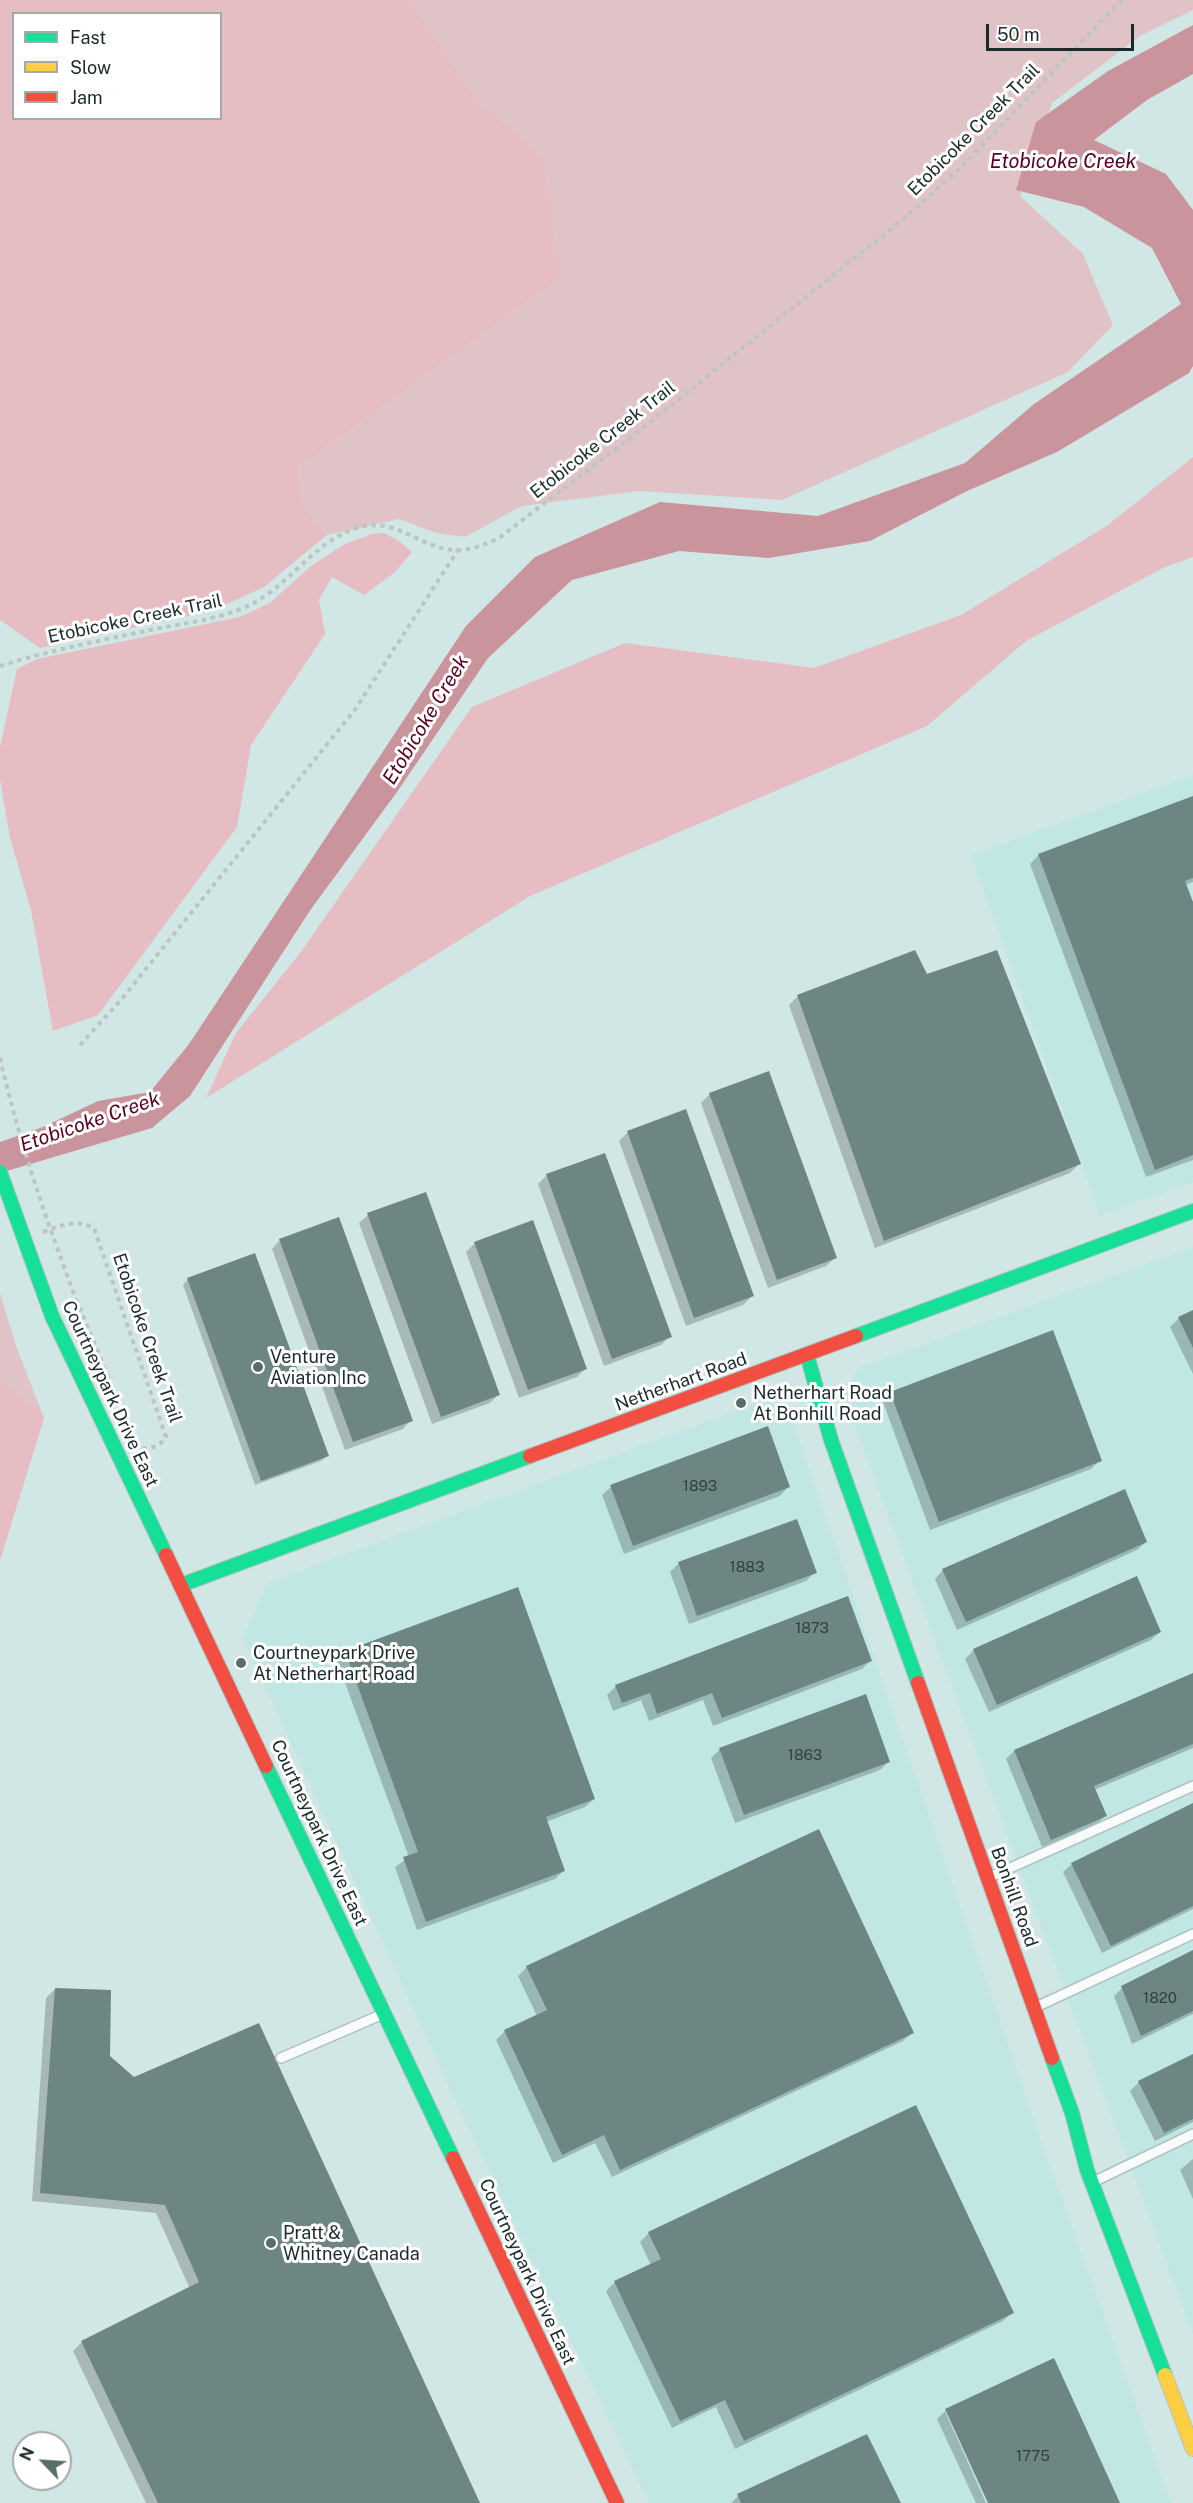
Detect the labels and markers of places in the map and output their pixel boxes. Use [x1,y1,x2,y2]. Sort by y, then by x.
place label: Venture Aviation Inc [270,1346,366,1388]
marker: Venture Aviation Inc [251,1360,265,1374]
place label: Netherhart Road At Bonhill Road [753,1382,892,1424]
marker: Netherhart Road At Bonhill Road [734,1396,748,1410]
place label: Courtneypark Drive At Netherhart Road [253,1642,415,1684]
marker: Courtneypark Drive At Netherhart Road [234,1656,248,1670]
place label: Pratt & Whitney Canada [283,2222,420,2264]
marker: Pratt & Whitney Canada [264,2236,278,2250]

